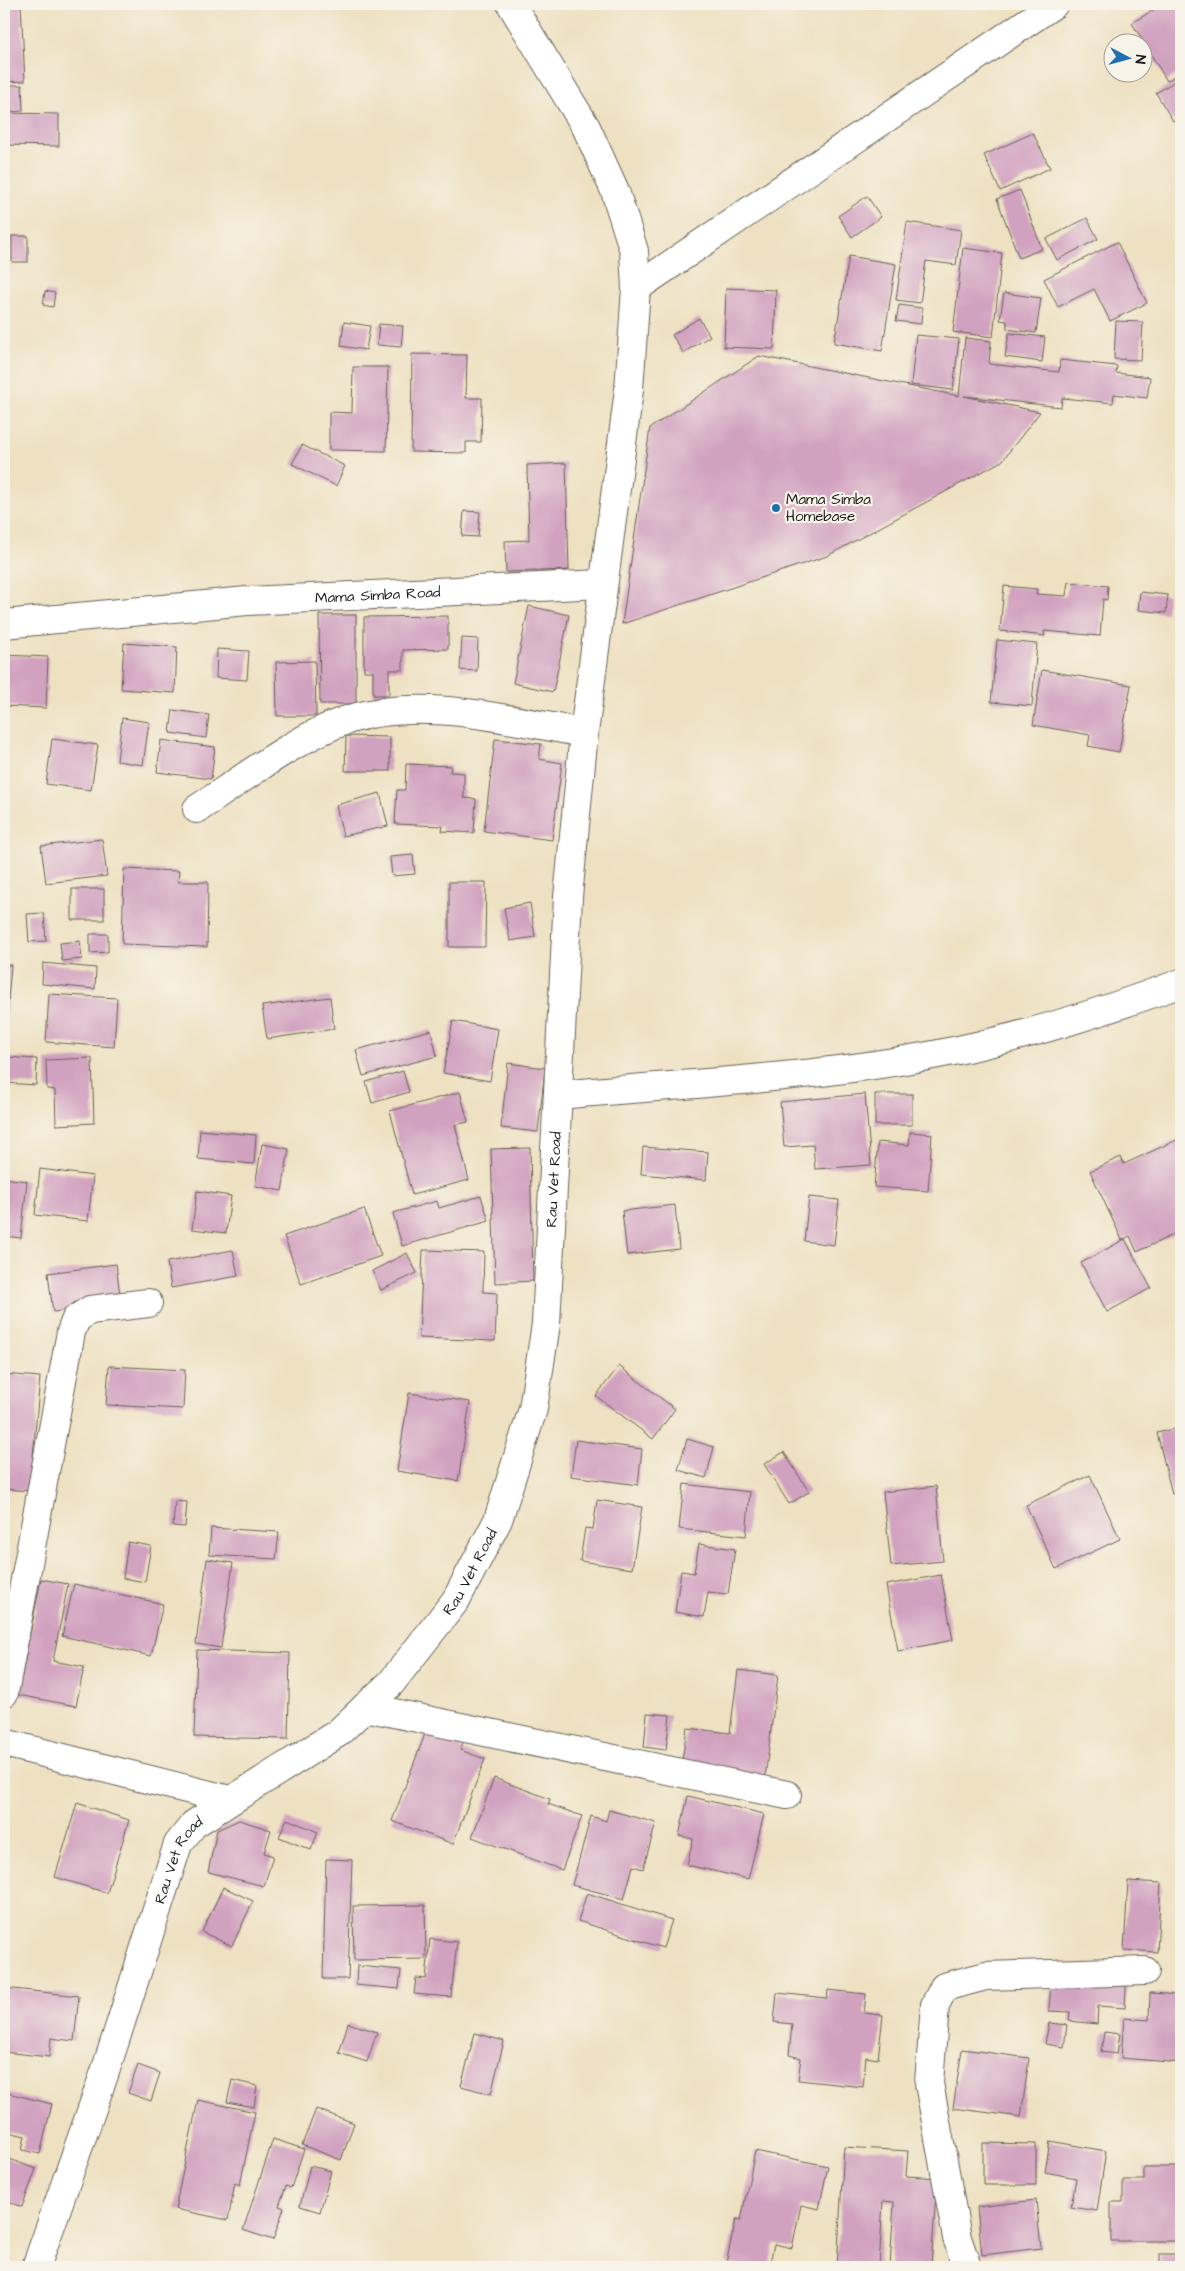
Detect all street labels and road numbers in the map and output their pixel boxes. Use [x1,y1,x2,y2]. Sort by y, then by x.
street label: Mama Simba Road [315,582,441,609]
street label: Rau Vet Road [541,1131,567,1228]
street label: Rau Vet Road [438,1525,503,1620]
street label: Rau Vet Road [149,1811,207,1907]

